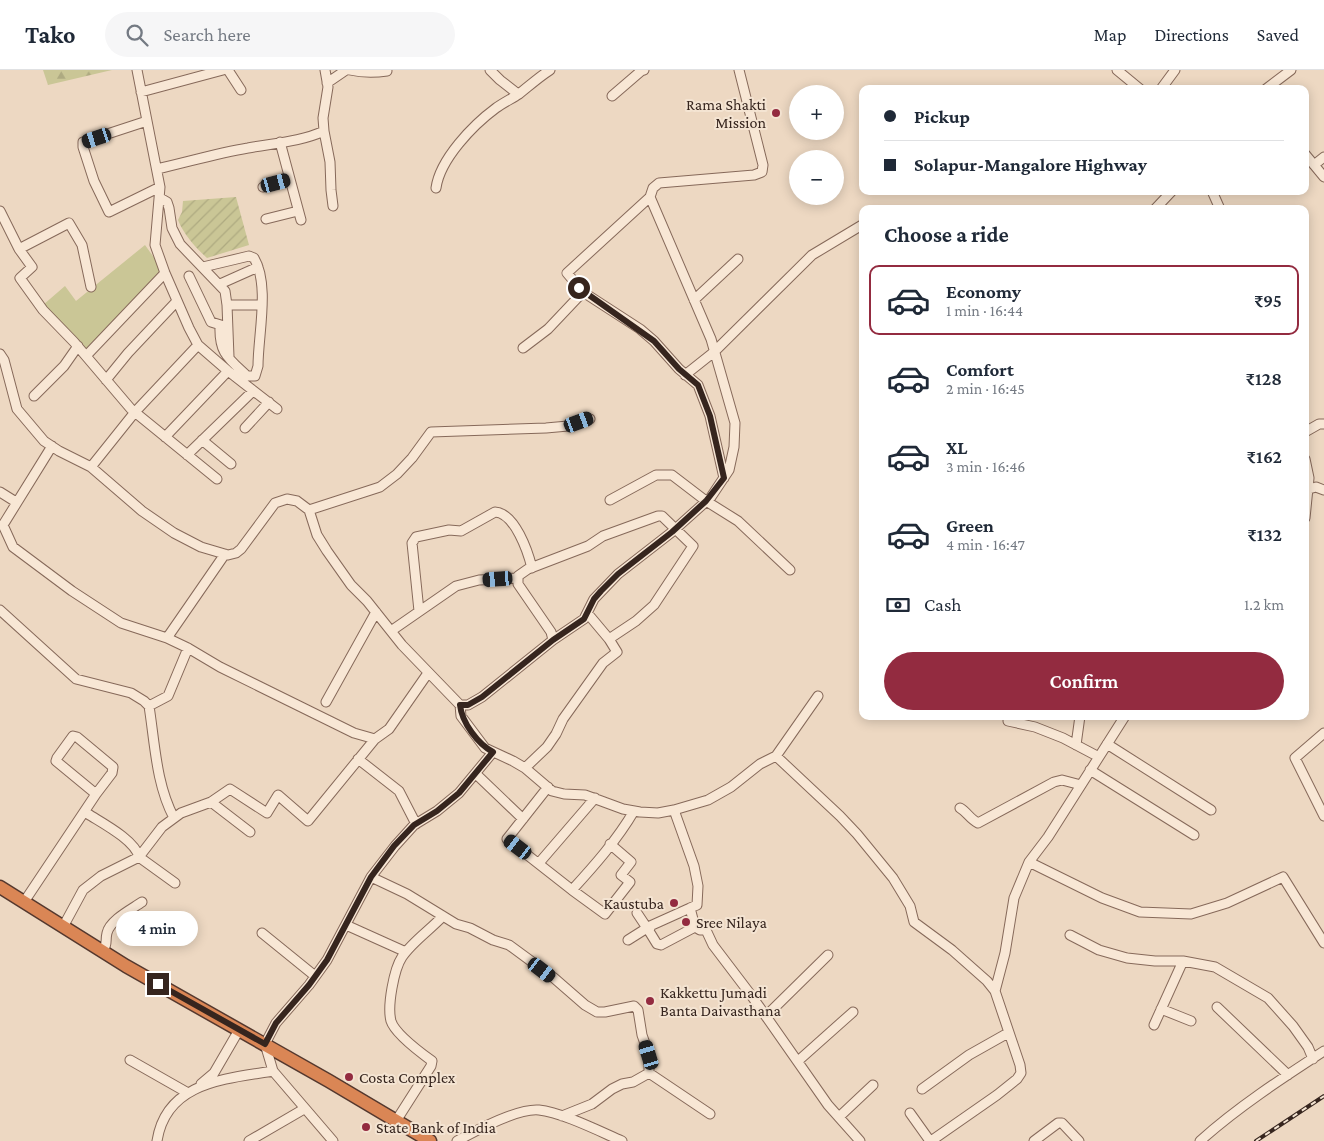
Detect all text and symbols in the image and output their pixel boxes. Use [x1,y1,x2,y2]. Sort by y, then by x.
search box [105,12,455,57]
text: Tako [25,21,75,48]
icon: search [123,21,151,49]
text: Search here [163,24,251,45]
text: Map [1094,25,1126,45]
text: Directions [1154,25,1229,45]
text: Saved [1257,25,1299,45]
map controls [789,85,844,205]
button: + [789,85,844,140]
place label: Rama Shakti Mission [686,96,766,131]
text: Pickup [914,106,970,127]
marker: Rama Shakti Mission [770,107,782,119]
car [80,126,113,150]
button: − [789,150,844,205]
text: Solapur-Mangalore Highway [914,154,1147,175]
car [259,172,292,194]
text: Choose a ride [884,222,1009,247]
route start [568,277,590,299]
icon: car [886,278,931,323]
text: Economy [946,281,1021,302]
text: ₹95 [1254,290,1282,311]
text: 1 min · 16:44 [946,302,1023,319]
icon: car [886,356,931,401]
text: Comfort [946,359,1014,380]
text: ₹128 [1245,368,1282,389]
text: 2 min · 16:45 [946,380,1025,397]
car [562,410,595,434]
icon: car [886,434,931,479]
text: XL [946,437,968,458]
text: ₹162 [1246,446,1282,467]
text: 3 min · 16:46 [946,458,1025,475]
icon: car [886,512,931,557]
text: Green [946,515,994,536]
text: ₹132 [1247,524,1282,545]
text: 4 min · 16:47 [946,536,1025,553]
car [482,570,513,588]
icon: cash [884,591,912,619]
text: Cash [924,594,962,615]
text: 1.2 km [1244,596,1284,613]
button: Confirm [884,652,1284,710]
car [501,832,534,862]
place label: Kaustuba [603,895,665,912]
marker: Kaustuba [668,897,680,909]
callout: 4 min [117,912,199,946]
place label: Sree Nilaya [696,914,767,932]
marker: Sree Nilaya [680,916,692,928]
text: 4 min [138,920,176,937]
car [525,955,558,985]
route end [147,973,169,995]
place label: Kakkettu Jumadi Banta Daivasthana [660,984,781,1019]
marker: Kakkettu Jumadi Banta Daivasthana [644,995,656,1007]
car [637,1038,660,1072]
place label: Costa Complex [359,1069,456,1087]
marker: Costa Complex [343,1071,355,1083]
place label: State Bank of India [376,1119,496,1136]
marker: State Bank of India [360,1121,372,1133]

